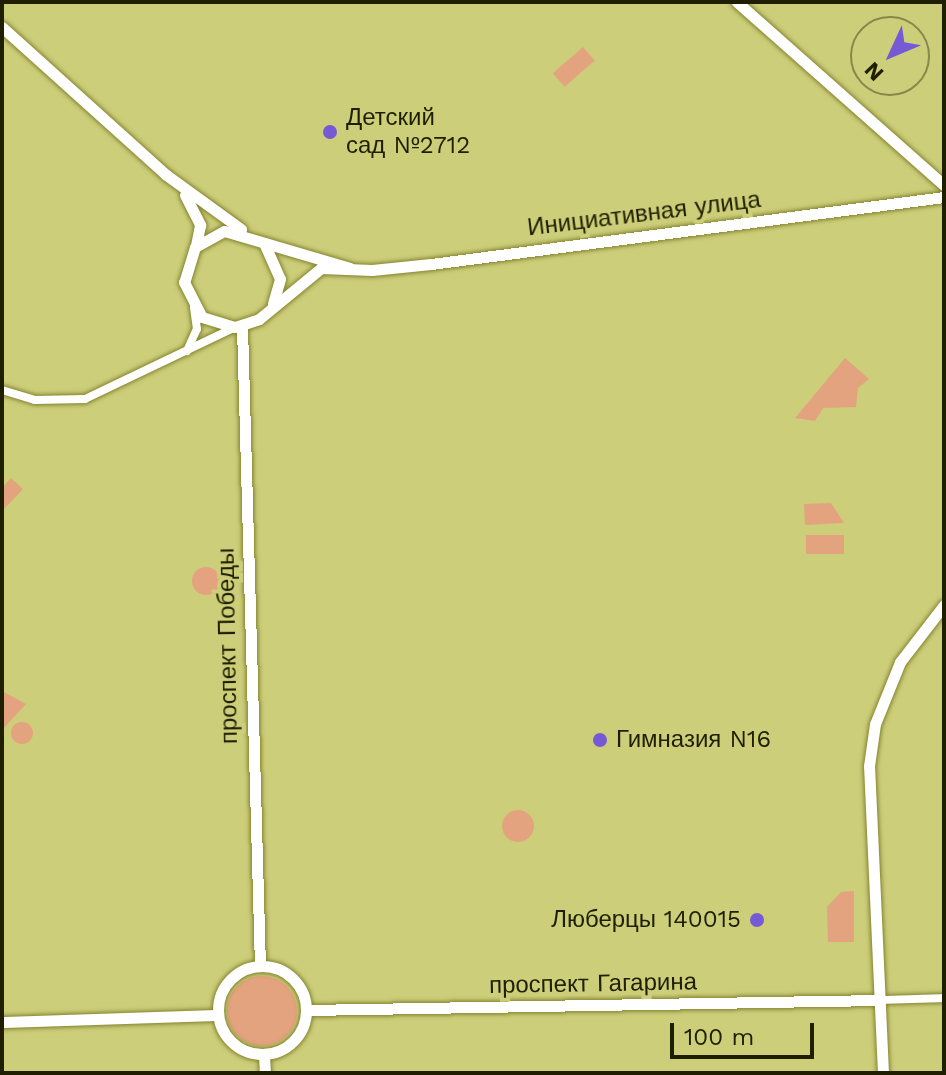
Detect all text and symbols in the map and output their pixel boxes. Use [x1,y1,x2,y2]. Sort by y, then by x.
north arrow [850,16,930,96]
text: N [859,57,888,86]
place label: Детский сад №2712 [346,104,470,160]
marker: Детский сад №2712 [321,123,339,141]
street label: Инициативная улица [526,185,762,243]
street label: проспект Победы [212,548,244,744]
place label: Гимназия N16 [616,726,771,754]
marker: Гимназия N16 [591,731,609,749]
place label: Люберцы 140015 [551,906,741,934]
marker: Люберцы 140015 [748,911,766,929]
street label: проспект Гагарина [489,968,697,1000]
scale bar [674,1007,818,1057]
text: 100 m [684,1023,754,1051]

